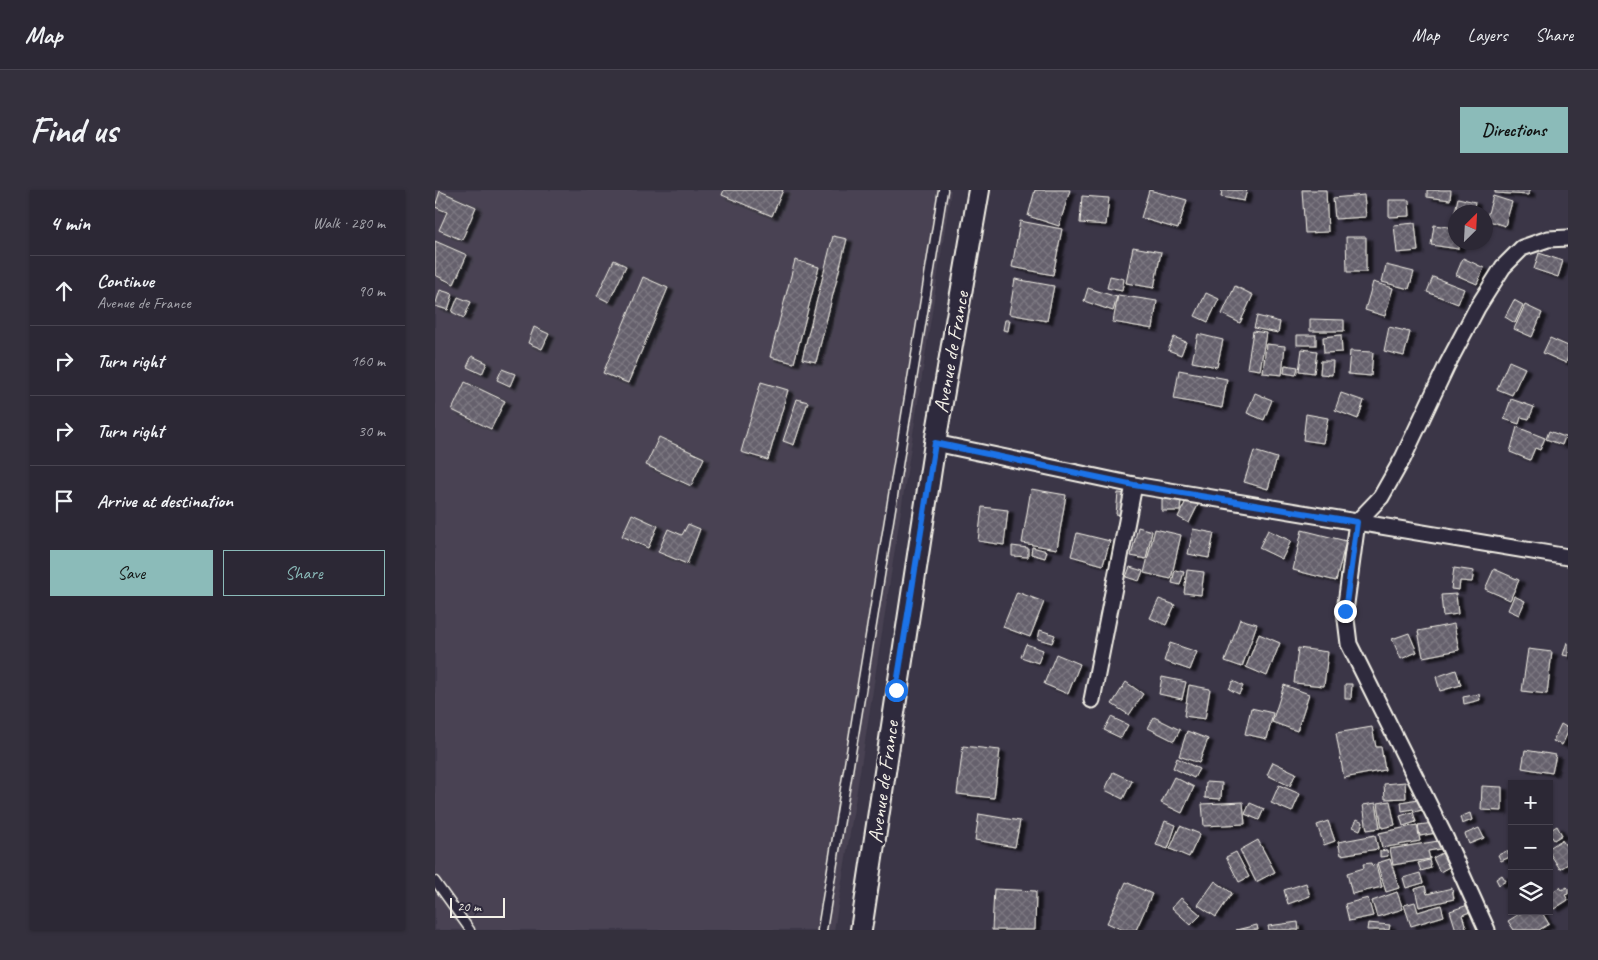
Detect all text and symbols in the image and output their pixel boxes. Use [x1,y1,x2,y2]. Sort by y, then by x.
text: Map [25,20,62,50]
text: Map [1412,24,1440,46]
text: Layers [1468,24,1507,46]
text: Share [1535,24,1573,46]
button: Directions [1460,107,1568,153]
text: Find us [30,108,117,153]
north arrow [1448,205,1493,250]
text: 4 min [50,210,90,236]
text: Walk · 280 m [313,213,385,233]
text: Continue [97,269,154,293]
icon: ahead [50,277,78,305]
text: 90 m [358,281,385,301]
street label: Avenue de France [928,288,975,415]
text: Avenue de France [97,293,191,313]
icon: right [50,347,78,375]
text: Turn right [97,349,164,373]
text: 160 m [351,351,385,371]
icon: right [50,417,78,445]
text: Turn right [97,419,164,443]
text: 30 m [358,421,385,441]
icon: arrive [50,487,78,515]
text: Arrive at destination [97,489,233,513]
button: Save [50,550,213,596]
button: Share [223,550,385,596]
route end [1334,600,1357,623]
route start [885,679,908,702]
street label: Avenue de France [862,718,905,845]
map controls [1508,780,1553,915]
button: + [1508,780,1553,825]
button: − [1508,825,1553,870]
button: layers [1508,870,1553,915]
scale bar [450,895,505,918]
text: 20 m [457,898,481,915]

